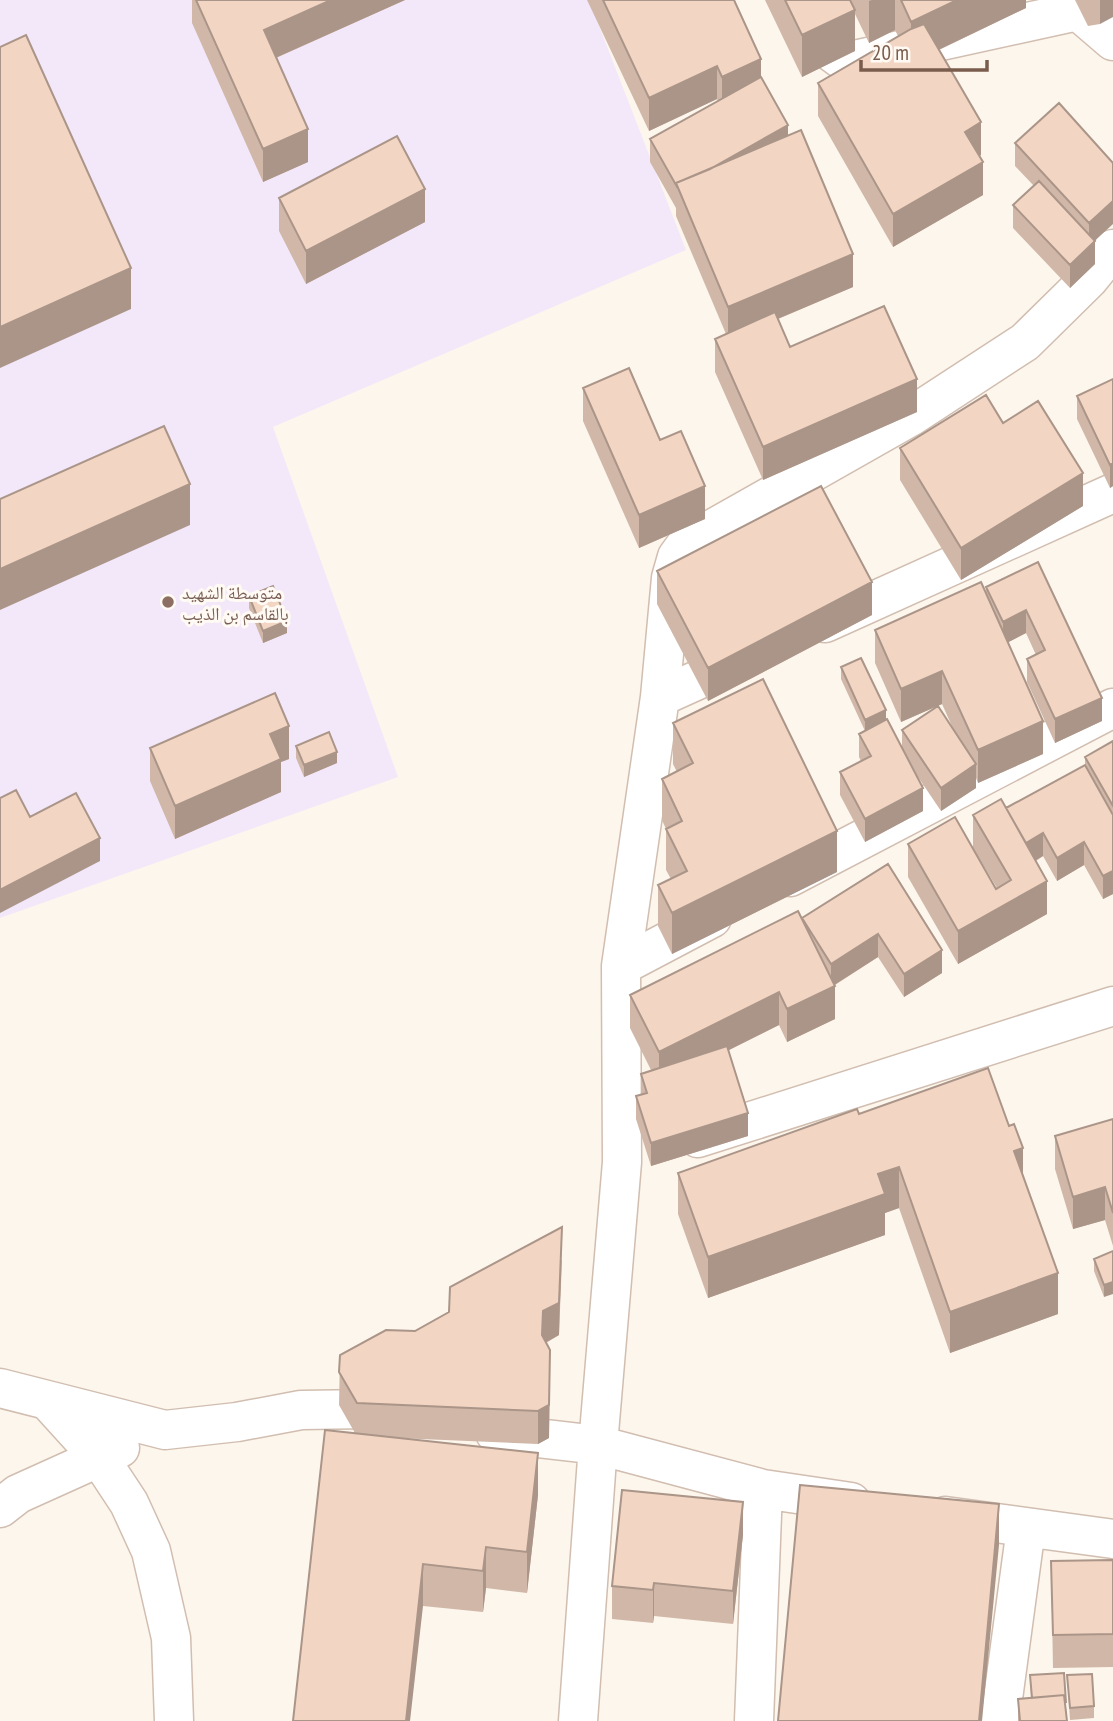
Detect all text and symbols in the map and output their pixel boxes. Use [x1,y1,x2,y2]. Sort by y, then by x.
scale bar [861,28,987,72]
text: 20 m [872,39,909,66]
place label: متوسطة الشهيد بالقاسم بن الذيب [182,581,289,626]
marker: متوسطة الشهيد بالقاسم بن الذيب [160,594,176,610]

